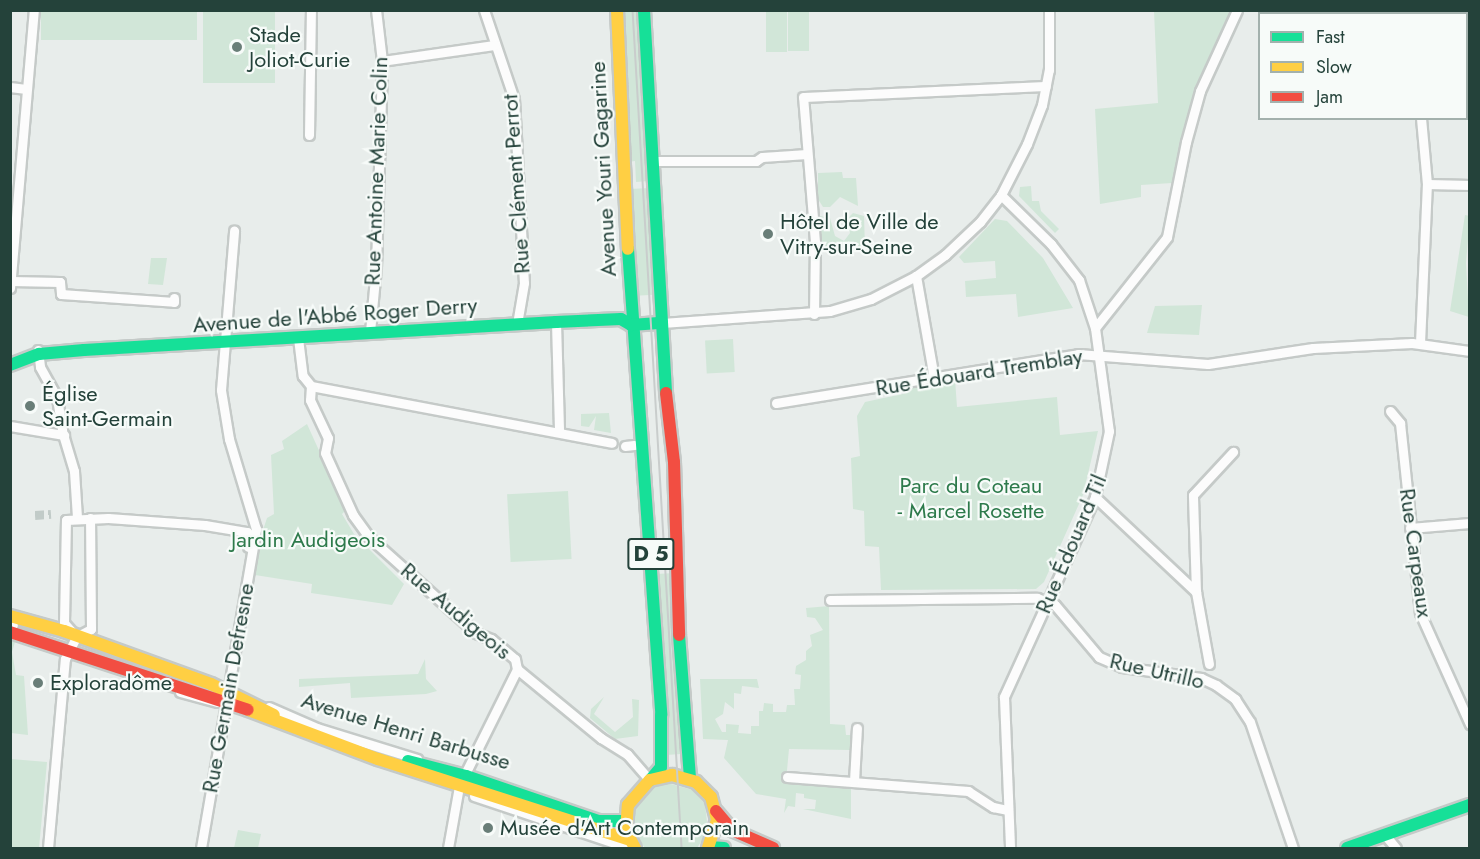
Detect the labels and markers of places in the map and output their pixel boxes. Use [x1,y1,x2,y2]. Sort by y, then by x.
place label: Stade Joliot-Curie [249,21,350,72]
marker: Stade Joliot-Curie [230,40,244,54]
place label: Hôtel de Ville de Vitry-sur-Seine [780,208,939,260]
marker: Hôtel de Ville de Vitry-sur-Seine [761,227,775,241]
place label: Église Saint-Germain [42,380,173,432]
marker: Église Saint-Germain [23,399,37,413]
place label: Exploradôme [50,670,172,696]
marker: Exploradôme [31,676,45,690]
place label: Musée d'Art Contemporain [500,815,749,841]
marker: Musée d'Art Contemporain [481,821,495,835]

